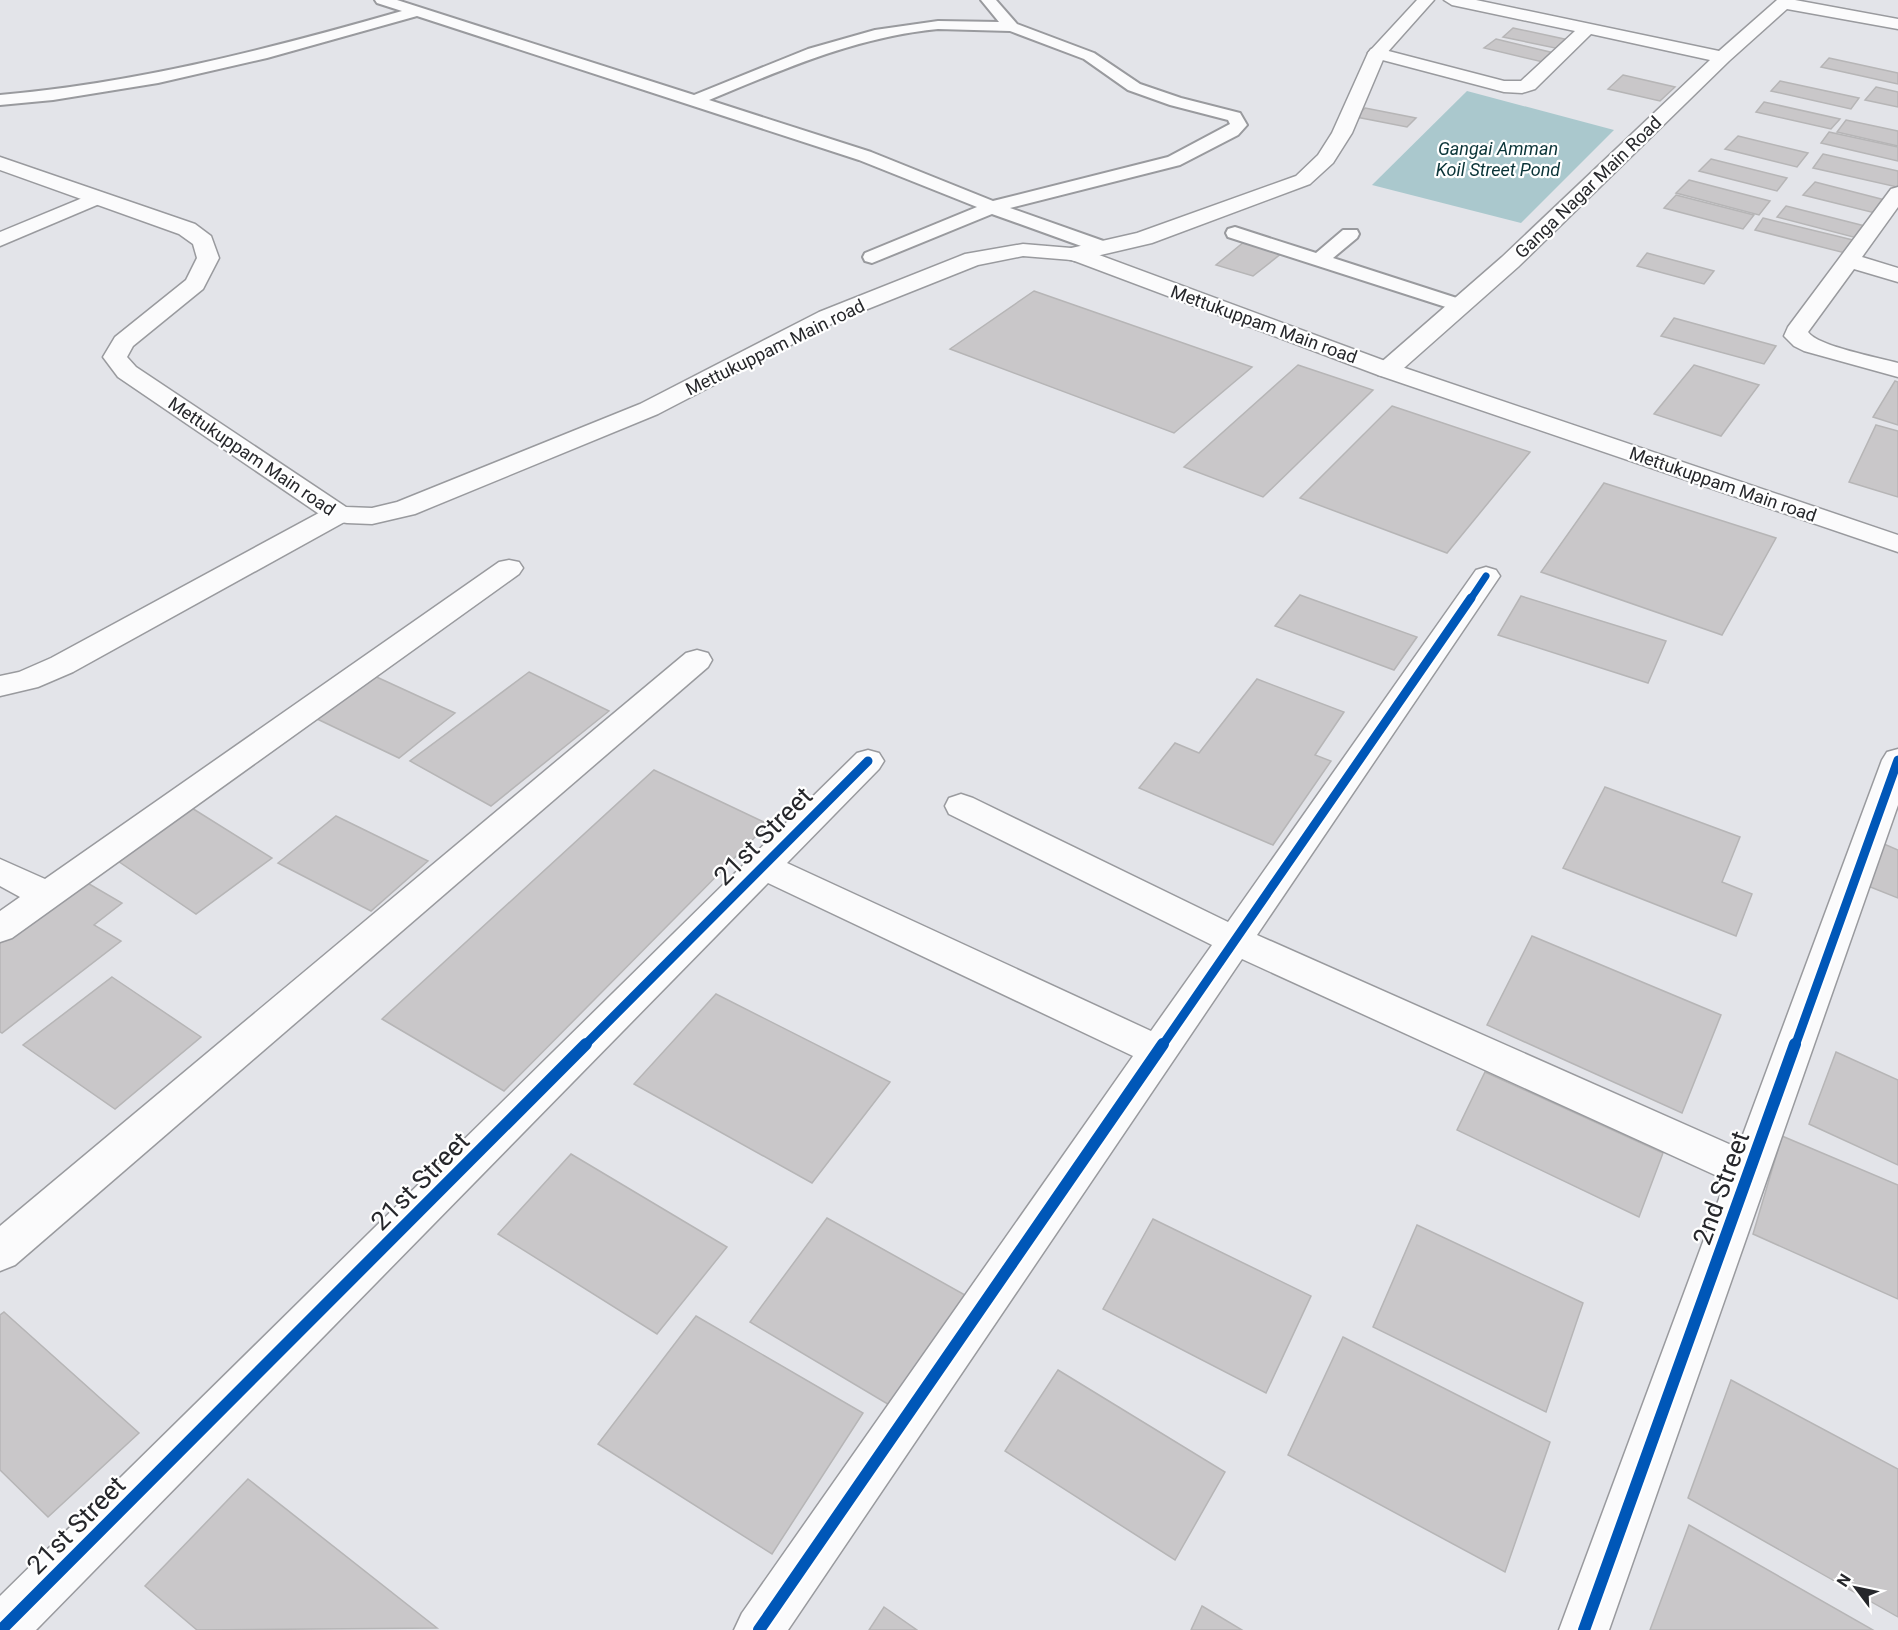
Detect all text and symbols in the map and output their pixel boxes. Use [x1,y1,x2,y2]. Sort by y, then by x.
street label: Ganga Nagar Main Road [1511,112,1665,262]
water label: Gangai Amman Koil Street Pond [1436,138,1561,180]
street label: Mettukuppam Main road [1168,280,1360,368]
street label: Mettukuppam Main road [682,294,868,400]
street label: Mettukuppam Main road [165,392,339,520]
street label: Mettukuppam Main road [1627,442,1819,526]
street label: 21st Street [708,781,818,891]
street label: 21st Street [365,1126,475,1236]
street label: 2nd Street [1687,1127,1755,1249]
street label: 21st Street [21,1470,131,1580]
north arrow [1826,1558,1886,1618]
text: N [1833,1570,1855,1590]

